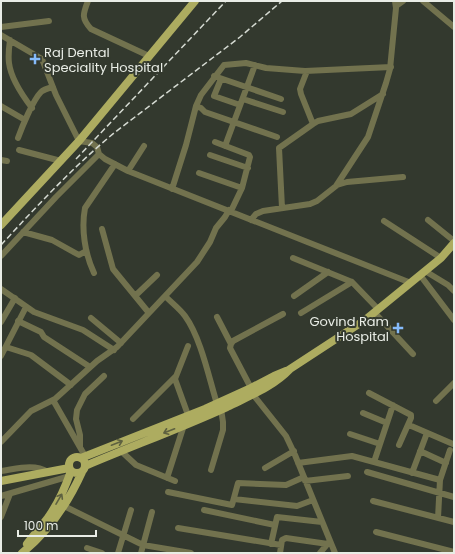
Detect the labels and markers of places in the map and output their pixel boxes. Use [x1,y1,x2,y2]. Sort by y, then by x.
place label: Raj Dental Speciality Hospital [44,43,163,77]
marker: Raj Dental Speciality Hospital [29,53,41,65]
place label: Govind Ram Hospital [309,312,389,346]
marker: Govind Ram Hospital [392,322,404,334]

